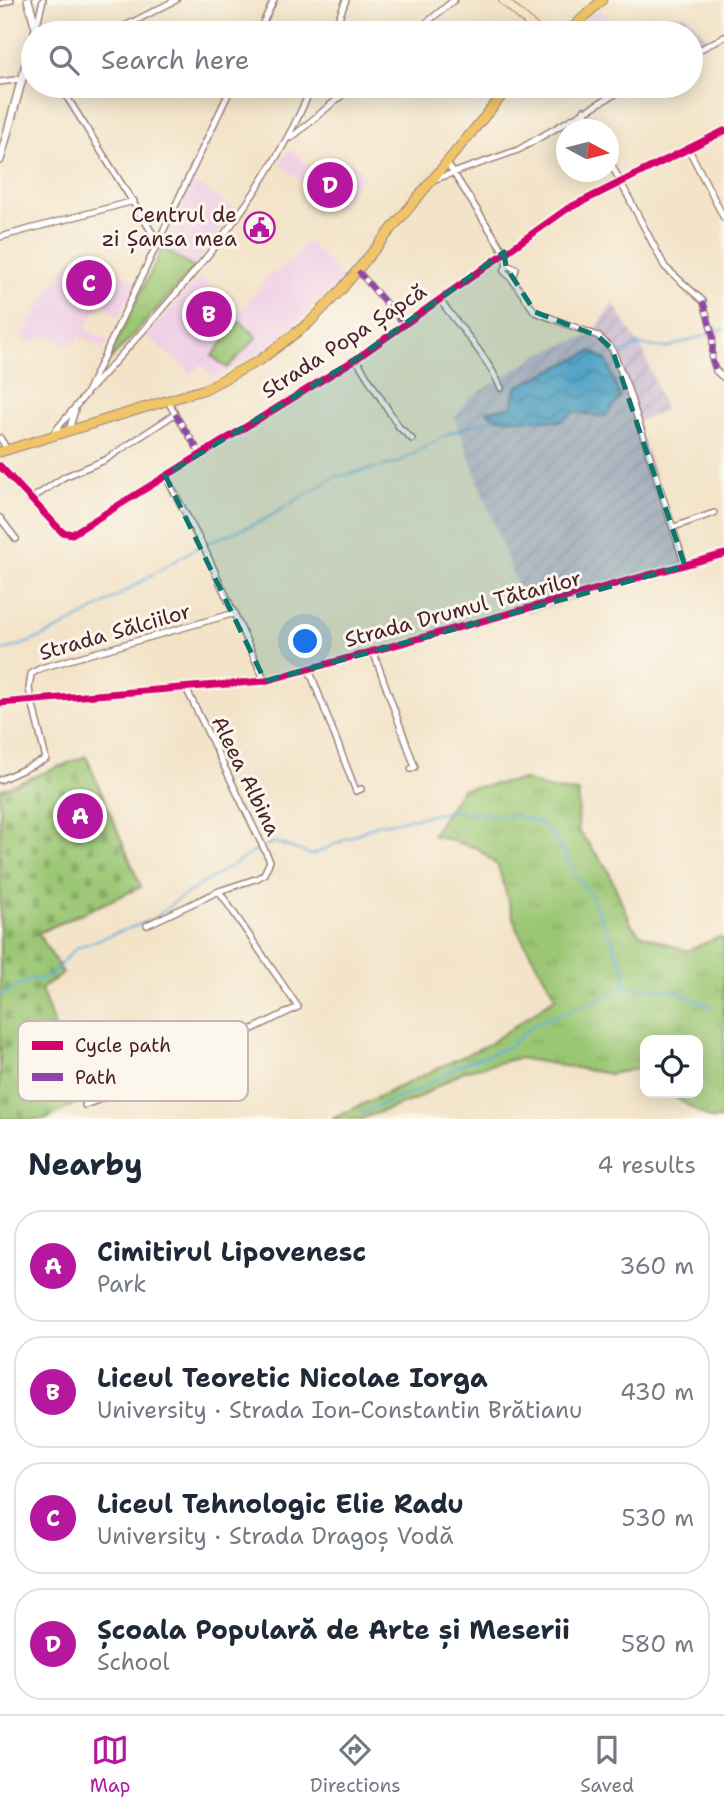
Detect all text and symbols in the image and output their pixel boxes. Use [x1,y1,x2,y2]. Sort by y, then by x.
search box [21,21,703,98]
icon: search [45,41,83,79]
text: Search here [101,42,250,77]
north arrow [556,119,619,182]
pin: D [307,159,353,211]
place label: Centrul de zi Șansa mea [102,201,237,254]
public building icon: Centrul de zi Șansa mea [243,210,277,244]
pin: C [66,257,112,309]
street label: Strada Popa Șapcă [256,277,432,406]
pin: B [186,288,232,340]
street label: Strada Drumul Tătarilor [342,564,584,654]
street label: Strada Sălciilor [36,597,194,667]
your location [288,624,322,658]
street label: Aleea Albina [205,711,287,841]
pin: A [57,790,103,842]
legend [18,1021,248,1101]
text: Cycle path [75,1033,171,1058]
map controls [640,1035,703,1098]
button: locate [640,1035,703,1098]
text: Path [75,1065,117,1090]
text: Nearby [28,1144,143,1185]
text: 4 results [597,1150,696,1180]
text: Cimitirul Lipovenesc [97,1234,366,1269]
text: A [44,1251,62,1281]
text: 360 m [619,1251,694,1281]
text: Park [97,1269,146,1299]
text: Liceul Teoretic Nicolae Iorga [97,1360,488,1395]
text: B [46,1377,60,1407]
text: 430 m [620,1377,694,1407]
text: University · Strada Ion-Constantin Brătianu [97,1395,582,1425]
text: Liceul Tehnologic Elie Radu [97,1486,464,1521]
text: C [46,1503,60,1533]
text: 530 m [622,1503,694,1533]
text: University · Strada Dragoș Vodă [97,1521,453,1551]
text: Școala Populară de Arte și Meserii [97,1612,570,1647]
text: D [45,1629,61,1659]
text: 580 m [621,1629,694,1659]
text: School [97,1647,169,1677]
tab: Map [90,1731,130,1798]
tab: Directions [310,1731,401,1798]
tab: Saved [580,1731,634,1798]

